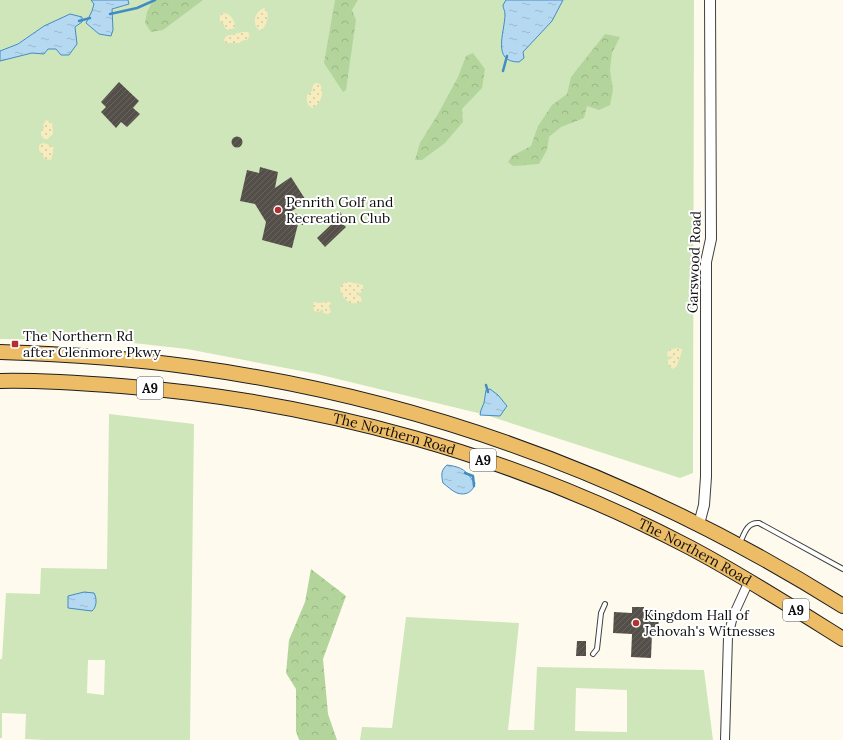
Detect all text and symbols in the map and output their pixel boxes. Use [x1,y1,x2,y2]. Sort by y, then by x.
place label: Penrith Golf and Recreation Club [286,193,393,227]
marker: Penrith Golf and Recreation Club [273,205,283,215]
street label: Garswood Road [683,211,705,313]
place label: The Northern Rd after Glenmore Pkwy [23,327,161,361]
marker: The Northern Rd after Glenmore Pkwy [10,339,20,349]
road number: A9 [137,377,163,399]
street label: The Northern Road [331,409,458,459]
road number: A9 [470,449,496,471]
street label: The Northern Road [636,514,755,589]
road number: A9 [783,599,809,621]
place label: Kingdom Hall of Jehovah's Witnesses [643,606,775,640]
marker: Kingdom Hall of Jehovah's Witnesses [631,618,641,628]

